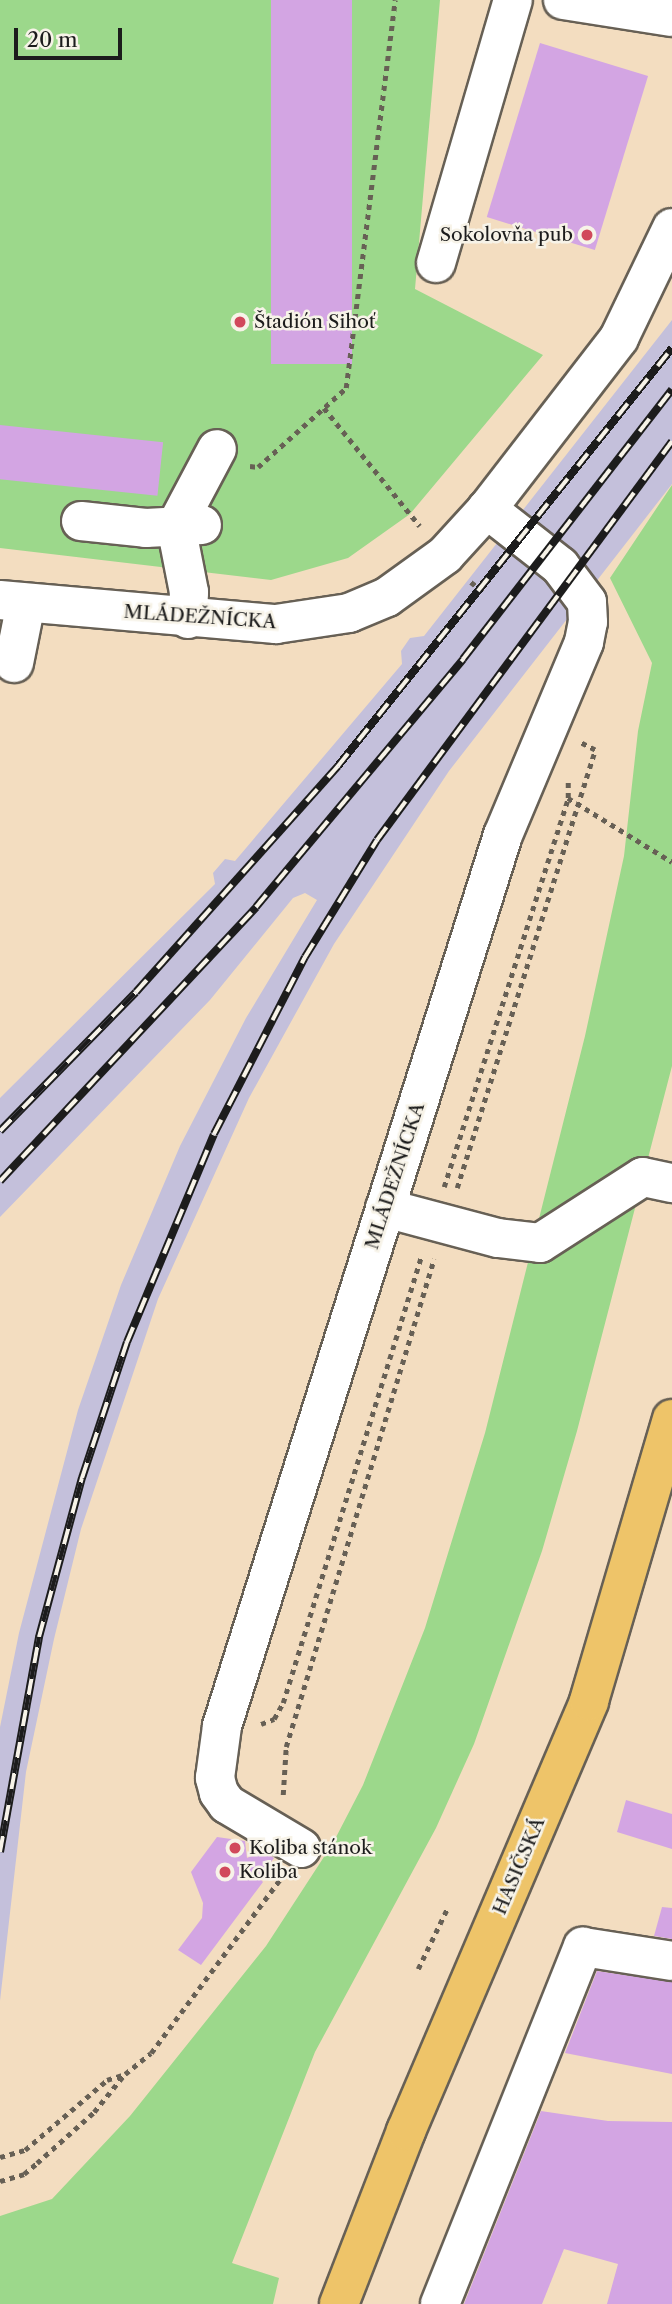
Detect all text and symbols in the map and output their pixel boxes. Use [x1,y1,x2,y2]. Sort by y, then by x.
scale bar [18,14,126,58]
text: 20 m [27,27,78,52]
place label: Sokolovňa pub [439,224,573,246]
marker: Sokolovňa pub [579,227,595,243]
place label: Štadión Sihoť [254,311,376,333]
marker: Štadión Sihoť [232,314,248,330]
street label: MLÁDEŽNÍCKA [123,600,277,634]
street label: MLÁDEŽNÍCKA [361,1100,429,1252]
street label: HASIČSKÁ [488,1814,550,1918]
place label: Koliba stánok [249,1837,372,1859]
marker: Koliba stánok [227,1840,243,1856]
place label: Koliba [239,1861,298,1883]
marker: Koliba [217,1864,233,1880]

